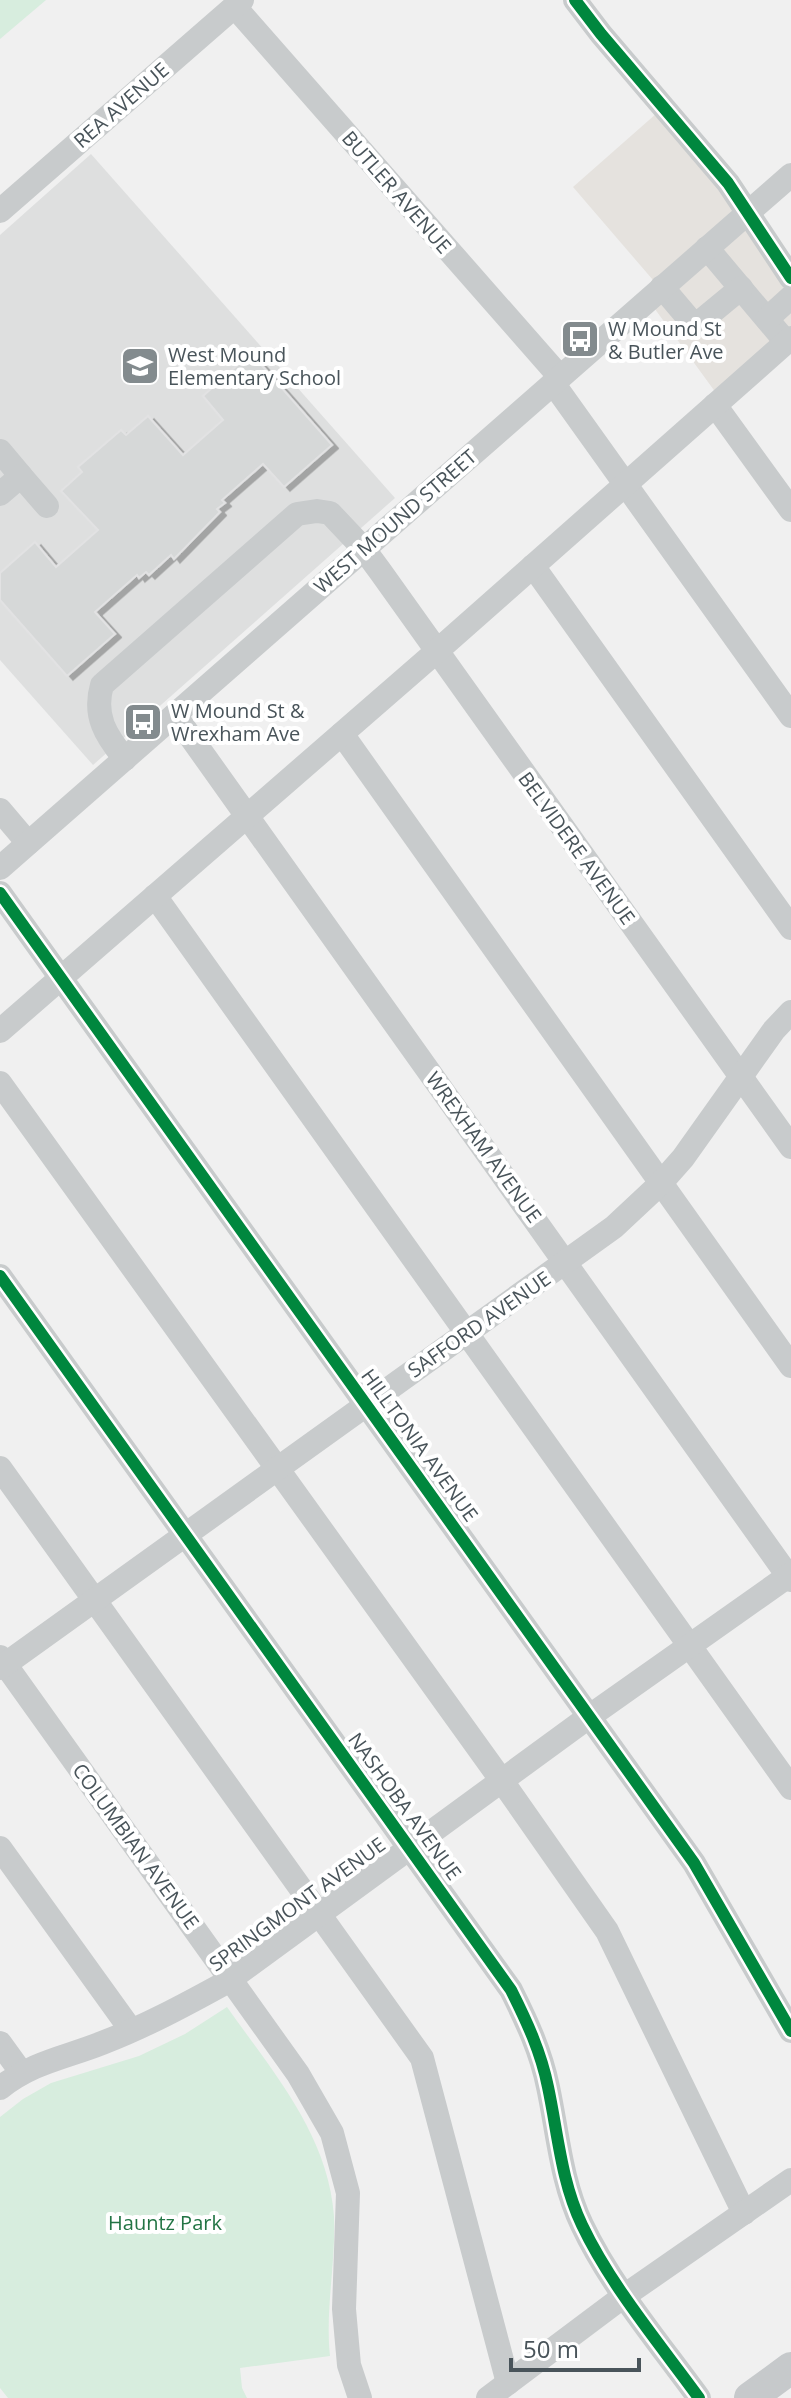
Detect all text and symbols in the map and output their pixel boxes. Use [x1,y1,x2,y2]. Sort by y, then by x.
street label: REA AVENUE [68,56,174,154]
street label: BUTLER AVENUE [336,125,458,259]
place label: W Mound St & Butler Ave [608,315,724,365]
bus stop icon: W Mound St & Butler Ave [559,318,601,360]
place label: West Mound Elementary School [168,341,341,391]
school or university icon: West Mound Elementary School [119,345,161,387]
street label: WEST MOUND STREET [308,443,482,599]
place label: W Mound St & Wrexham Ave [171,697,305,747]
bus stop icon: W Mound St & Wrexham Ave [122,701,164,743]
street label: BELVIDERE AVENUE [512,766,642,930]
street label: WREXHAM AVENUE [420,1066,548,1228]
street label: SAFFORD AVENUE [402,1265,556,1383]
street label: HILLTONIA AVENUE [355,1363,485,1527]
street label: NASHOBA AVENUE [342,1727,468,1885]
street label: COLUMBIAN AVENUE [67,1758,205,1934]
street label: SPRINGMONT AVENUE [203,1831,391,1977]
park label: Hauntz Park [108,2209,222,2236]
scale bar [511,2322,639,2372]
text: 50 m [523,2332,579,2365]

